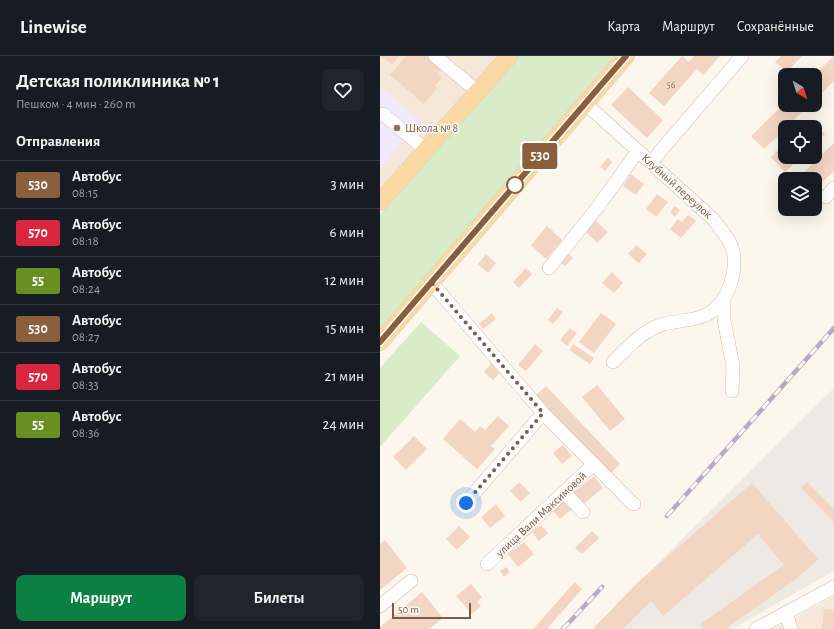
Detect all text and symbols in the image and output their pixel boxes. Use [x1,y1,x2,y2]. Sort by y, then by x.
text: Linewise [20,18,87,37]
text: Карта [607,20,640,34]
text: Маршрут [662,20,715,34]
text: Сохранённые [737,20,814,34]
north arrow [778,68,822,112]
map controls [778,68,822,216]
button: heart [322,69,364,111]
text: Детская поликлиника № 1 [16,72,220,91]
house number: 56 [667,80,676,90]
text: Пешком · 4 мин · 260 m [16,98,135,111]
button: locate [778,120,822,164]
place label: Школа № 8 [405,122,459,134]
marker: Школа № 8 [392,123,402,133]
text: Отправления [16,134,100,149]
line badge: 530 [517,143,563,169]
text: 530 [530,149,550,163]
street label: Клубный переулок [639,151,715,222]
text: Автобус [72,169,122,184]
button: layers [778,172,822,216]
unlabelled marker [506,176,524,194]
text: 3 мин [330,177,364,192]
text: 530 [28,178,48,192]
text: 08:15 [72,187,98,200]
text: Автобус [72,217,122,232]
text: 6 мин [330,225,364,240]
text: 570 [28,226,48,240]
text: 08:18 [72,235,99,248]
text: Автобус [72,265,122,280]
text: 12 мин [325,273,364,288]
text: 55 [32,274,44,288]
text: 08:24 [72,283,100,296]
text: Автобус [72,313,122,328]
text: 15 мин [325,321,364,336]
text: 530 [28,322,48,336]
text: 08:27 [72,331,99,344]
text: Автобус [72,361,122,376]
text: 21 мин [325,369,364,384]
text: 570 [28,370,48,384]
text: 08:33 [72,379,99,392]
text: Автобус [72,409,122,424]
text: 24 мин [323,417,364,432]
text: 55 [32,418,44,432]
text: 08:36 [72,427,99,440]
street label: улица Вали Максимовой [493,469,589,560]
your location [456,493,476,513]
button: Маршрут [16,575,186,621]
button: Билеты [194,575,364,621]
scale bar [392,601,471,620]
text: 50 m [398,604,419,615]

